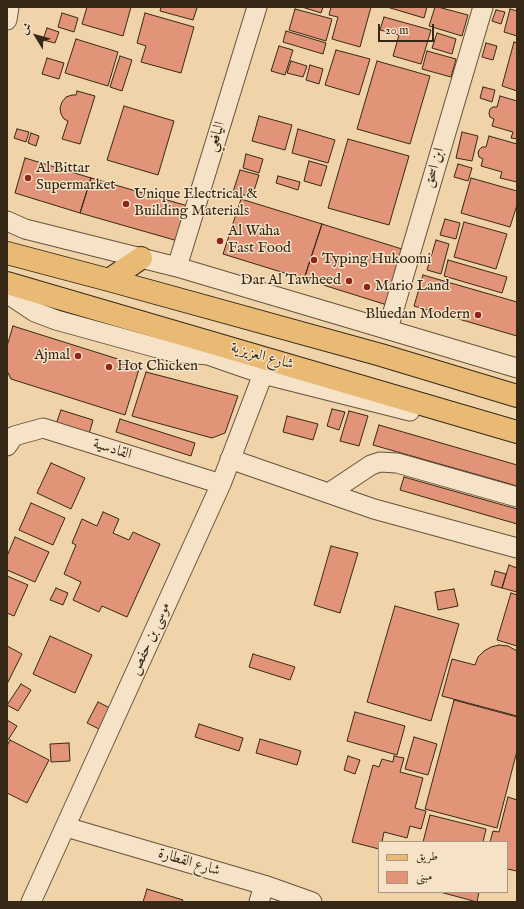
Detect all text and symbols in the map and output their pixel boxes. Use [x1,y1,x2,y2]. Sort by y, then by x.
north arrow [16,16,56,56]
scale bar [380,16,436,42]
text: ش [18,20,35,37]
text: 20 m [385,23,408,38]
street label: اليافعي [204,120,230,154]
street label: ابن اسحق [421,146,449,190]
place label: Al Bittar Supermarket [36,160,115,195]
marker: Al Bittar Supermarket [23,173,33,183]
place label: Unique Electrical & Building Materials [134,186,258,221]
marker: Unique Electrical & Building Materials [121,199,131,209]
place label: Al Waha Fast Food [228,223,291,258]
marker: Al Waha Fast Food [215,236,225,246]
place label: Typing Hukoomi [322,251,431,269]
marker: Typing Hukoomi [309,255,319,265]
place label: Dar Al Tawheed [241,272,341,290]
marker: Dar Al Tawheed [344,276,354,286]
place label: Mario Land [375,278,450,296]
marker: Mario Land [362,282,372,292]
place label: Bluedan Modern [365,306,470,324]
marker: Bluedan Modern [473,310,483,320]
street label: شارع العزيزية [228,339,296,375]
place label: Ajmal [34,347,70,365]
marker: Ajmal [73,351,83,361]
place label: Hot Chicken [117,358,198,376]
marker: Hot Chicken [104,362,114,372]
street label: القادسية [90,435,134,465]
street label: موسى بن حفص [127,600,175,678]
legend [378,841,508,893]
street label: شارع القطارة [156,845,222,881]
text: طريق [416,849,438,864]
text: مبنى [416,869,432,884]

